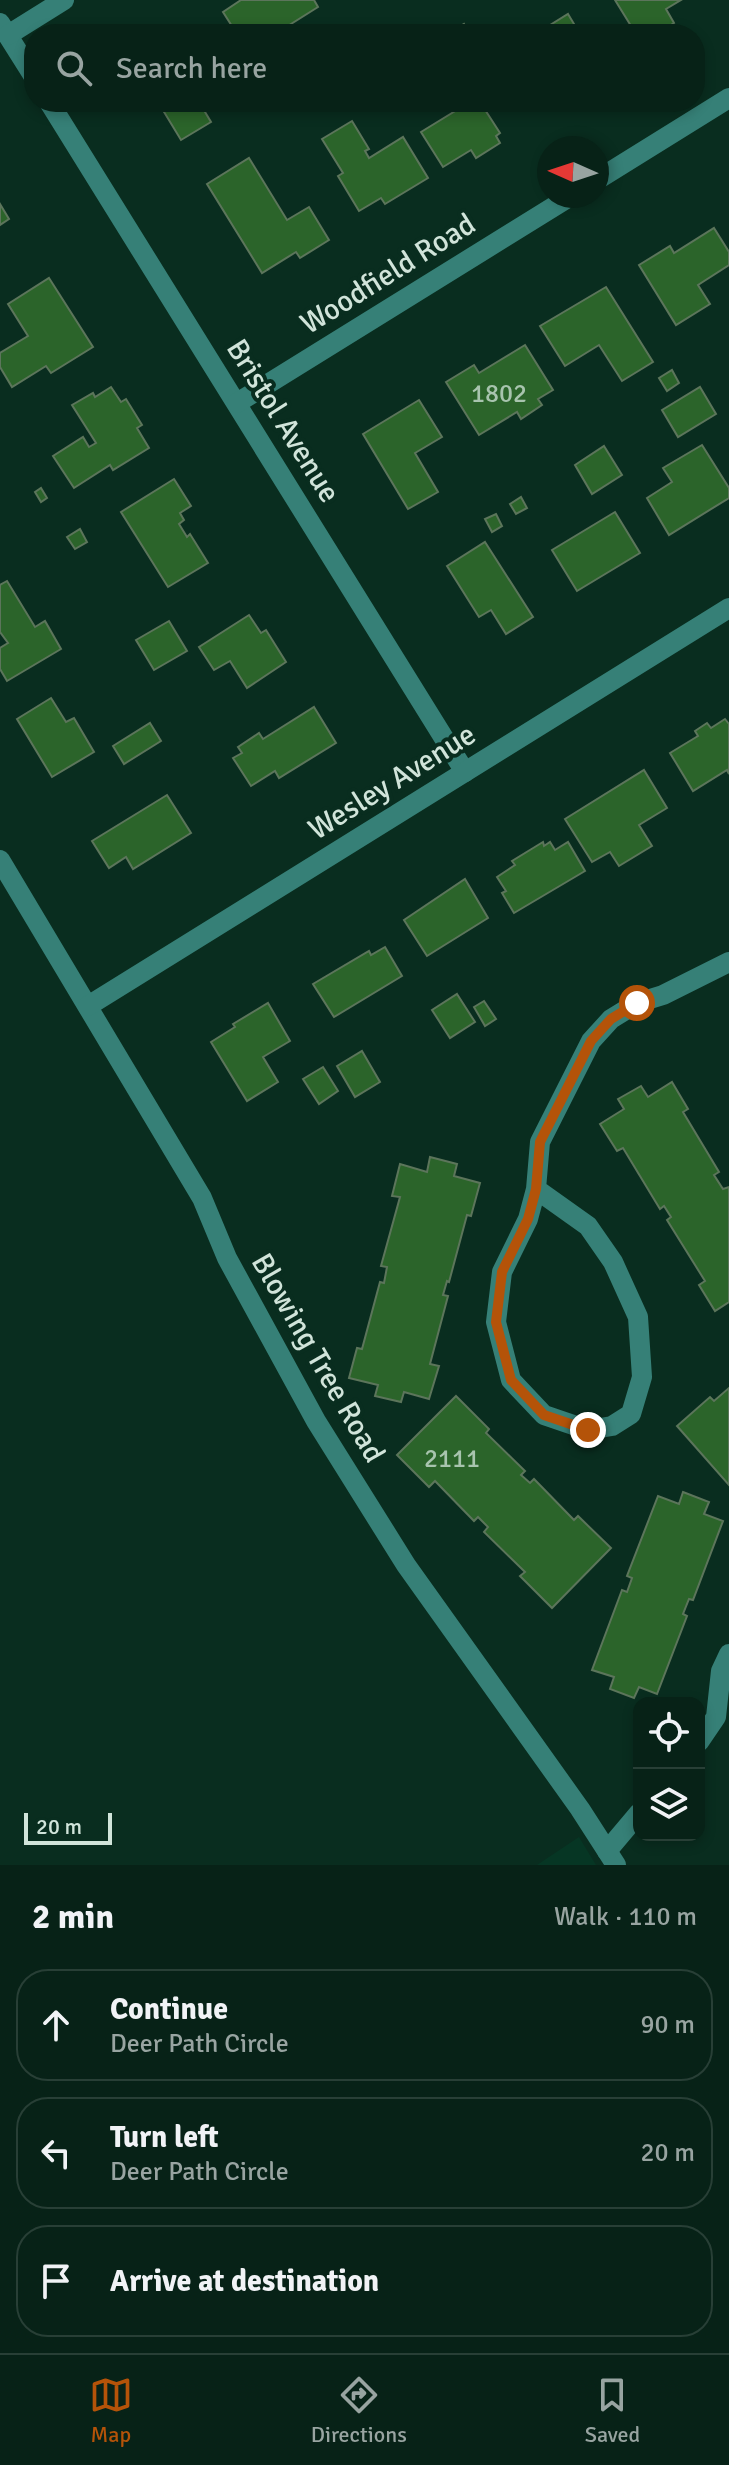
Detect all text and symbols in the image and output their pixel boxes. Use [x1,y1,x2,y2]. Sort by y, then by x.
search box [24,24,705,112]
icon: search [52,46,96,90]
text: Search here [116,50,267,87]
north arrow [537,136,609,208]
street label: Woodfield Road [294,206,482,342]
street label: Bristol Avenue [218,332,348,510]
house number: 1802 [471,378,527,410]
street label: Wesley Avenue [302,716,482,848]
route start [619,985,655,1021]
street label: Blowing Tree Road [243,1247,393,1469]
route end [570,1412,606,1448]
house number: 2111 [424,1443,480,1475]
map controls [633,1697,705,1841]
button: locate [633,1697,705,1769]
button: layers [633,1769,705,1841]
scale bar [24,1809,112,1845]
text: 20 m [36,1813,82,1840]
text: 2 min [32,1896,114,1938]
text: Walk · 110 m [554,1901,697,1933]
text: Continue [110,1991,228,2028]
icon: ahead [34,2003,78,2047]
text: 90 m [640,2009,695,2041]
text: Deer Path Circle [110,2028,289,2060]
text: Turn left [110,2119,219,2156]
icon: left [34,2131,78,2175]
text: 20 m [640,2137,695,2169]
text: Deer Path Circle [110,2156,289,2188]
icon: arrive [34,2259,78,2303]
text: Arrive at destination [110,2263,379,2300]
tab: Map [89,2373,133,2448]
tab: Directions [311,2373,407,2448]
tab: Saved [585,2373,640,2448]

